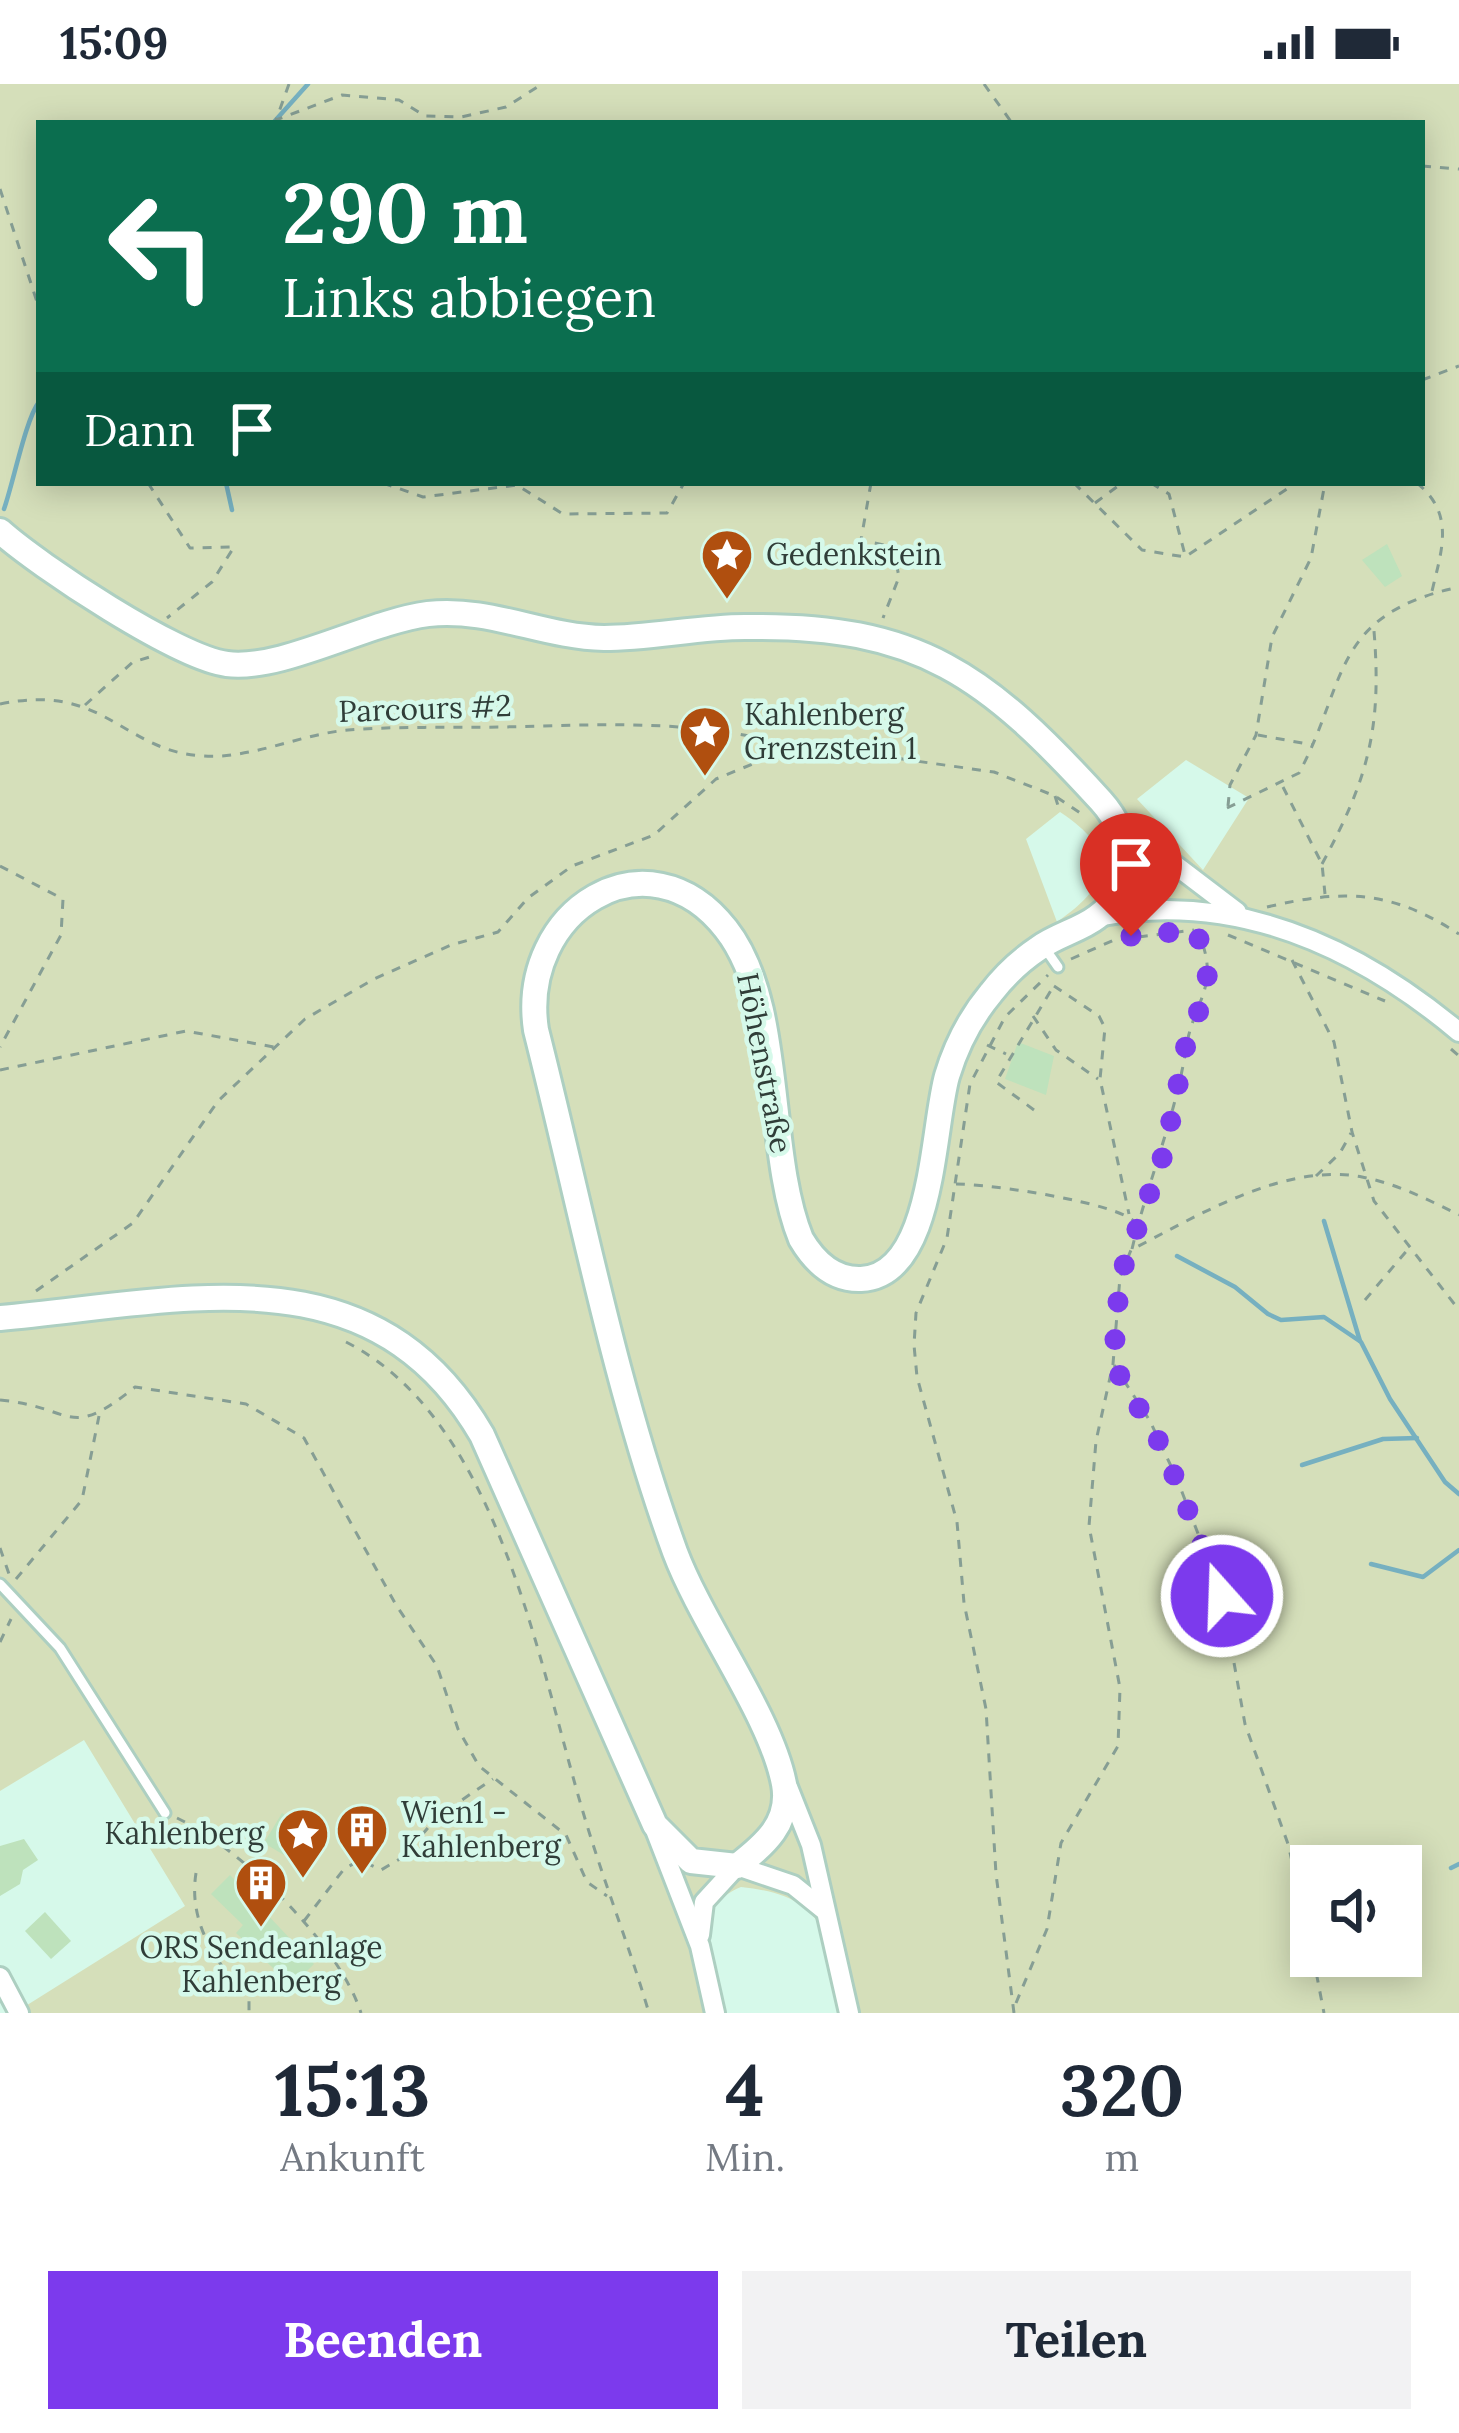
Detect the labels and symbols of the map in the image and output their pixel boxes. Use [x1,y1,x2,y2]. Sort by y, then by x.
place icon: Gedenkstein [699,527,755,601]
place label: Gedenkstein [766,535,942,573]
street label: Parcours #2 [338,686,512,730]
place label: Kahlenberg Grenzstein 1 [744,695,917,767]
place icon: Kahlenberg Grenzstein 1 [677,704,733,778]
pin [1080,813,1182,936]
street label: Höhenstraße [729,969,801,1156]
position arrow [1159,1533,1285,1659]
place label: Wien1 - Kahlenberg [401,1793,562,1866]
building icon: Wien1 - Kahlenberg [334,1802,390,1876]
place icon: Kahlenberg [275,1806,331,1880]
place label: Kahlenberg [104,1814,265,1853]
building icon: ORS Sendeanlage Kahlenberg [233,1855,289,1929]
place label: ORS Sendeanlage Kahlenberg [140,1928,382,2001]

